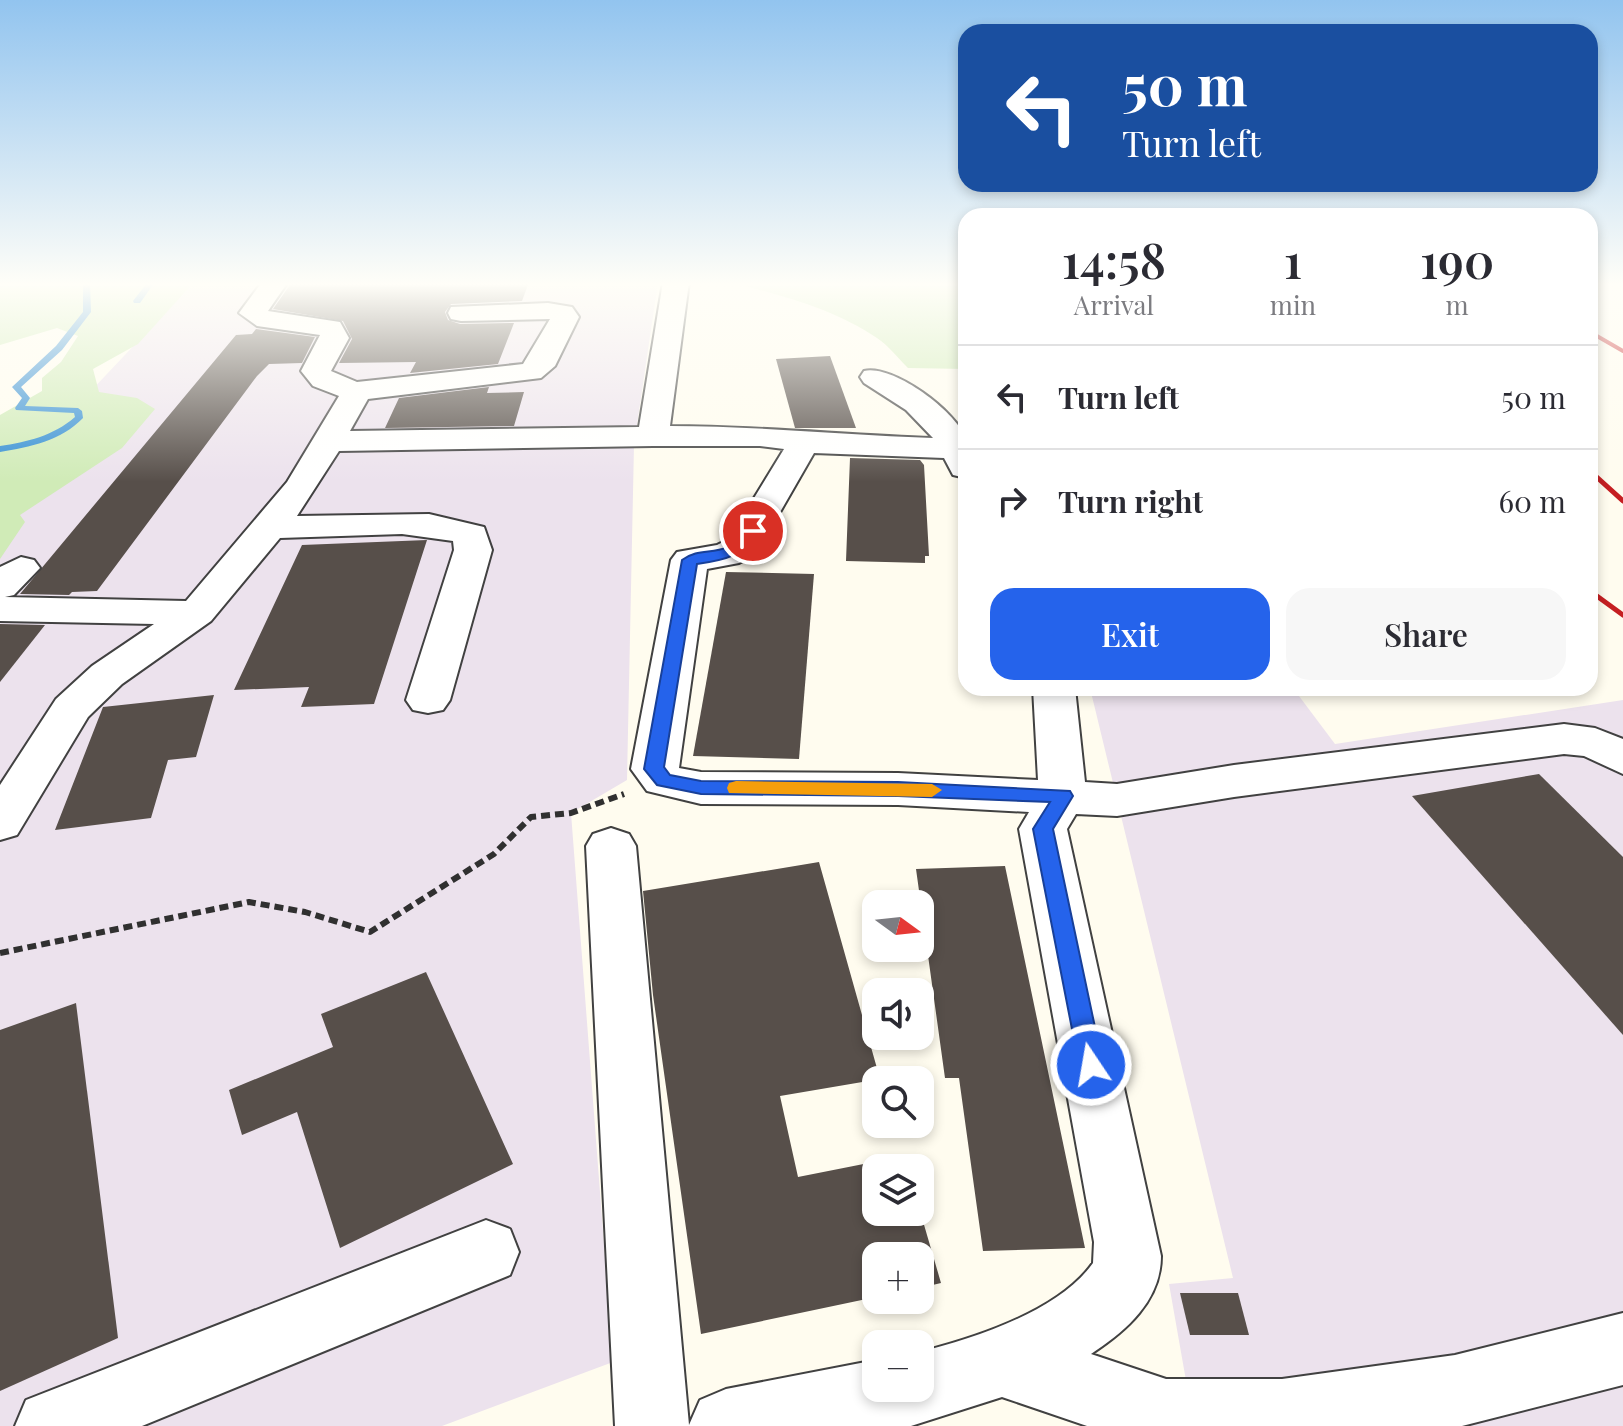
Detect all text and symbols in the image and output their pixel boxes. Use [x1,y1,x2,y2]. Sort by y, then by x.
text: 50 m [1122,46,1248,121]
icon: left [990,56,1094,160]
text: Turn left [1122,118,1261,166]
text: 14:58 [1062,227,1166,291]
text: 1 [1284,227,1302,291]
text: 190 [1420,227,1494,291]
text: Arrival [1074,287,1154,322]
text: min [1270,287,1316,322]
text: m [1445,287,1469,322]
icon: left [990,375,1034,419]
text: Turn left [1058,377,1179,417]
text: 50 m [1501,377,1566,417]
icon: right [990,479,1034,523]
text: Turn right [1058,481,1203,521]
text: 60 m [1498,481,1566,521]
pin [719,497,787,565]
icon: arrive [731,509,775,553]
button: Exit [990,588,1270,680]
button: Share [1286,588,1566,680]
north arrow [862,890,934,962]
map controls [862,890,934,1402]
button: sound [862,978,934,1050]
position arrow [1049,1023,1133,1107]
button: search [862,1066,934,1138]
button: layers [862,1154,934,1226]
button: + [862,1242,934,1314]
button: − [862,1330,934,1402]

